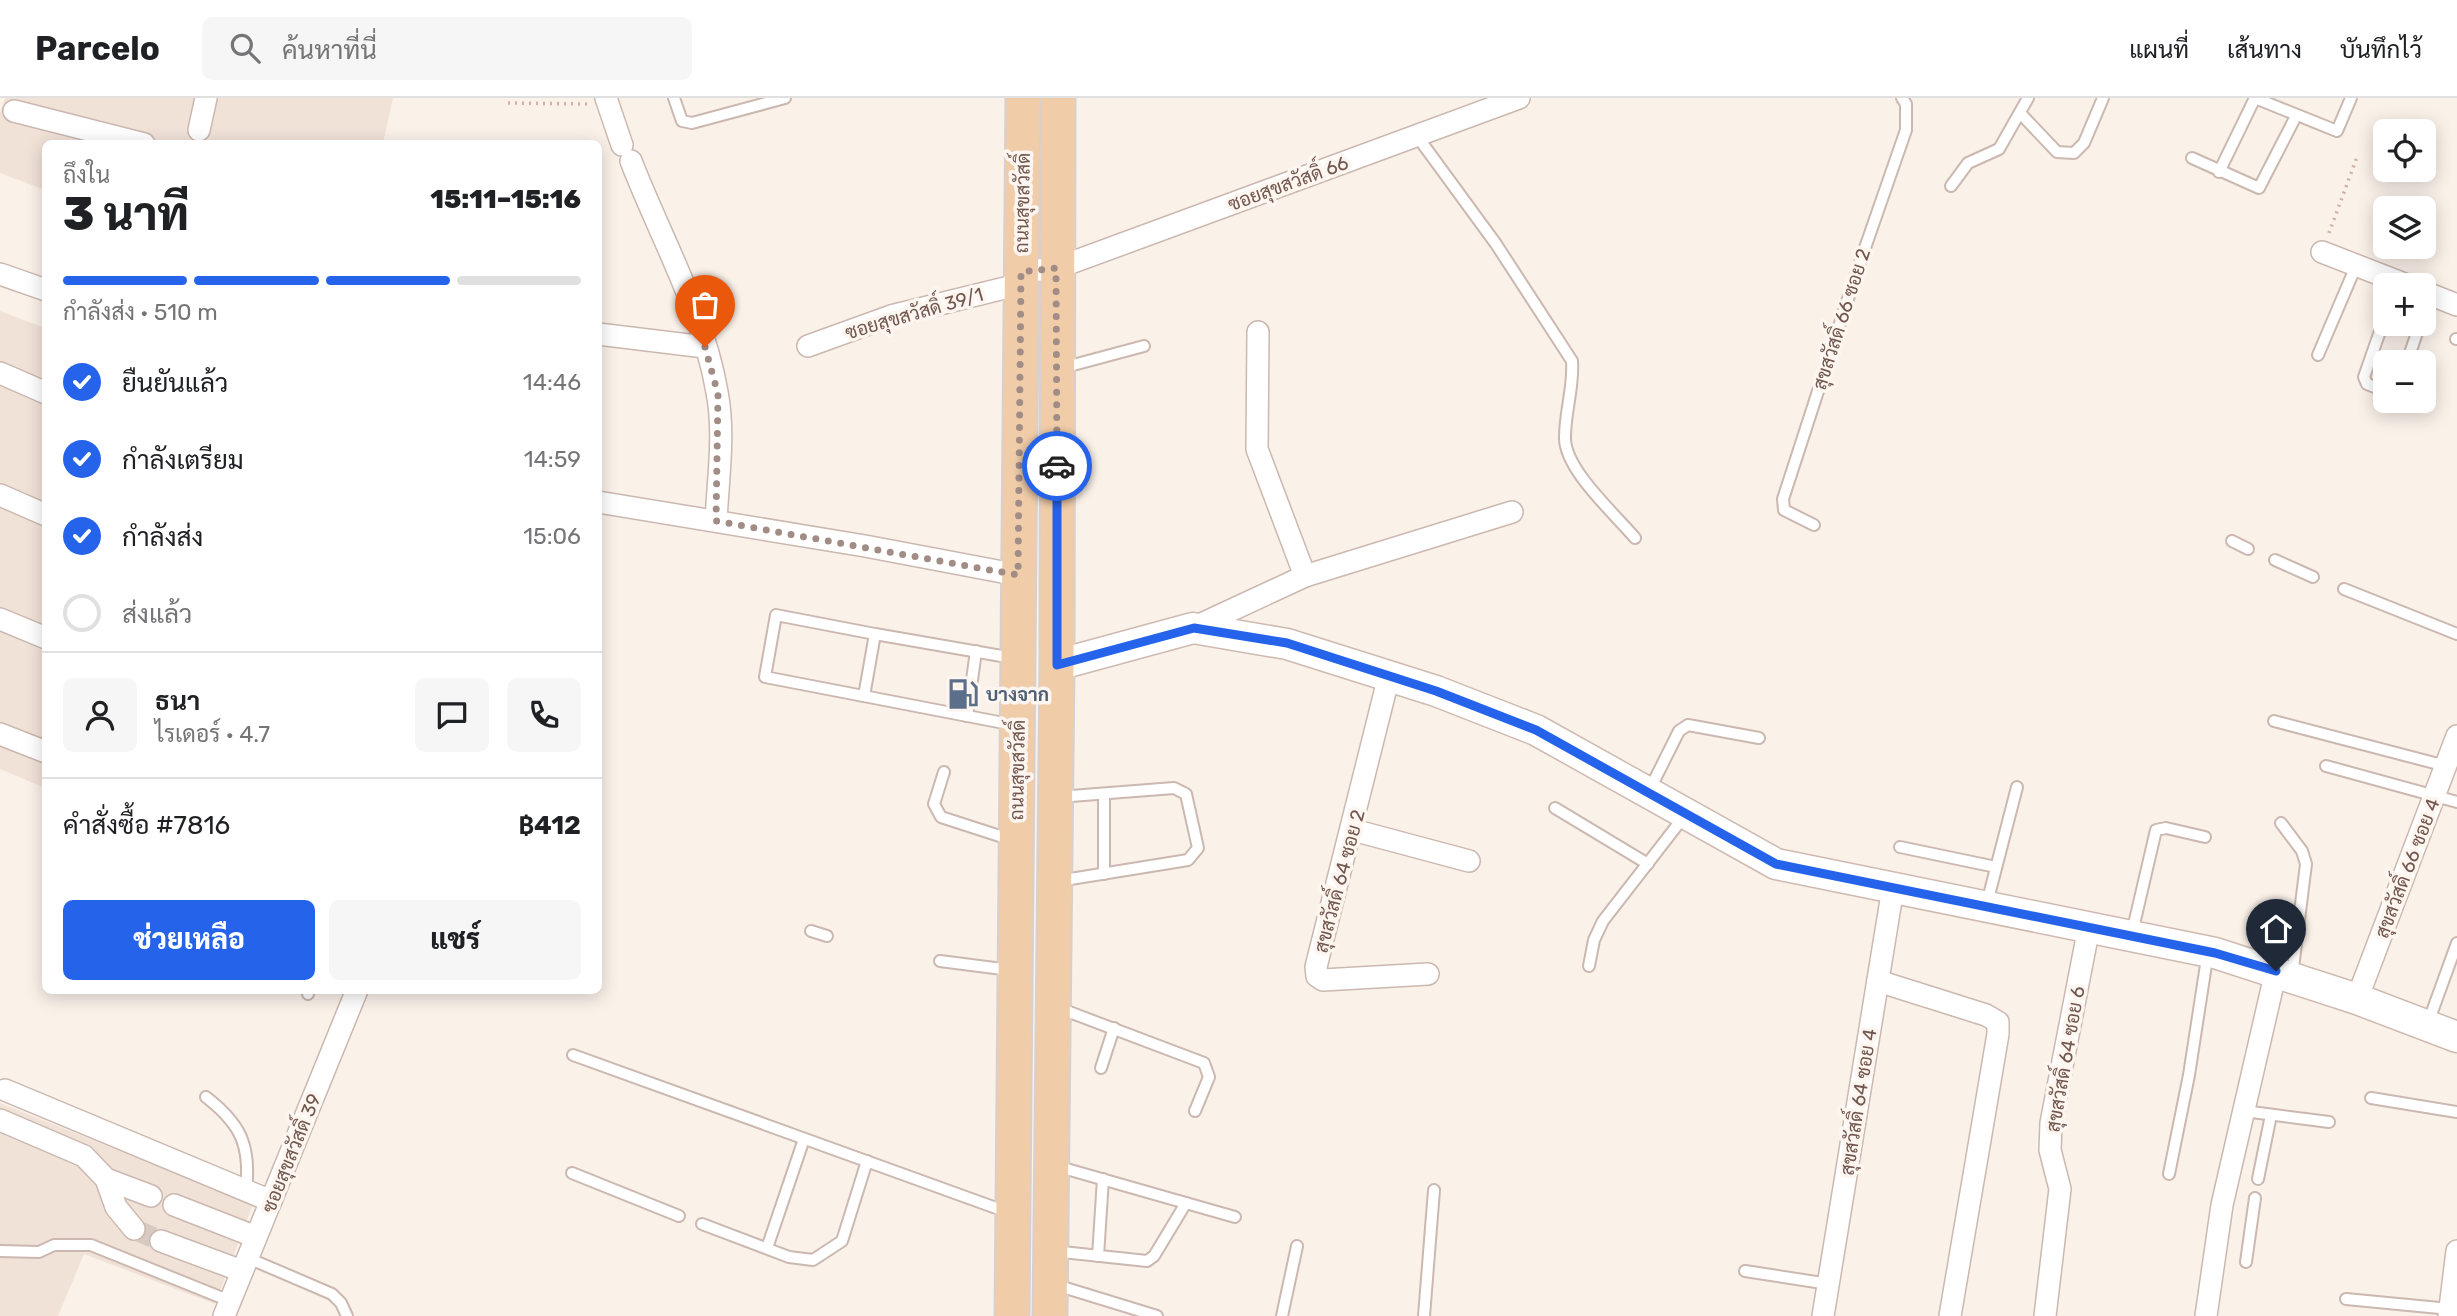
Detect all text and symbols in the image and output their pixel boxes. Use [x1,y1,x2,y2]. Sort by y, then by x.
search box [202,17,692,80]
text: Parcelo [35,29,160,68]
icon: search [226,29,264,67]
text: ค้นหาที่นี่ [282,35,377,66]
text: แผนที่ [2129,36,2189,64]
text: เส้นทาง [2227,36,2302,64]
text: บันทึกไว้ [2340,36,2422,64]
map controls [2373,119,2436,413]
button: locate [2373,119,2436,182]
street label: ซอยสุขสวัสดิ์ 66 [1222,144,1352,217]
street label: ถนนสุขสวัสดิ์ [1003,152,1036,254]
text: ถึงใน [63,161,110,189]
text: 15:11–15:16 [430,184,581,215]
text: 3 นาที [63,187,189,242]
button: layers [2373,196,2436,259]
street label: สุขสวัสดิ์ 66 ซอย 2 [1801,243,1876,393]
button: + [2373,273,2436,336]
pin [675,275,735,347]
street label: ซอยสุขสวัสดิ์ 39/1 [840,276,986,345]
icon: bag [686,286,724,324]
text: กำลังส่ง · 510 m [63,298,218,326]
button: − [2373,350,2436,413]
icon: check [63,363,101,401]
text: ยืนยันแล้ว [122,368,228,399]
text: 14:46 [523,368,581,396]
courier [1022,431,1092,501]
icon: check [63,440,101,478]
text: กำลังเตรียม [122,445,244,476]
text: 14:59 [524,445,581,473]
icon: car [1038,447,1076,485]
icon: check [63,517,101,555]
text: กำลังส่ง [122,522,203,553]
text: 15:06 [523,522,581,550]
text: ส่งแล้ว [122,599,192,630]
fuel station icon: บางจาก [946,677,980,711]
button: person [63,678,137,752]
button: chat [415,678,489,752]
button: phone [507,678,581,752]
place label: บางจาก [986,683,1049,706]
text: ธนา [155,686,200,717]
street label: ถนนสุขสวัสดิ์ [998,719,1031,821]
text: ไรเดอร์ · 4.7 [155,720,270,748]
street label: สุขสวัสดิ์ 66 ซอย 4 [2364,792,2446,942]
street label: สุขสวัสดิ์ 64 ซอย 2 [1302,805,1371,956]
text: คำสั่งซื้อ #7816 [63,810,230,841]
text: ฿412 [518,810,581,841]
pin [2246,899,2306,971]
button: ช่วยเหลือ [63,900,315,980]
button: แชร์ [329,900,581,980]
icon: home [2257,910,2295,948]
street label: สุขสวัสดิ์ 64 ซอย 6 [2034,983,2091,1134]
street label: สุขสวัสดิ์ 64 ซอย 4 [1829,1026,1882,1177]
street label: ซอยสุขสวัสดิ์ 39 [251,1088,327,1216]

